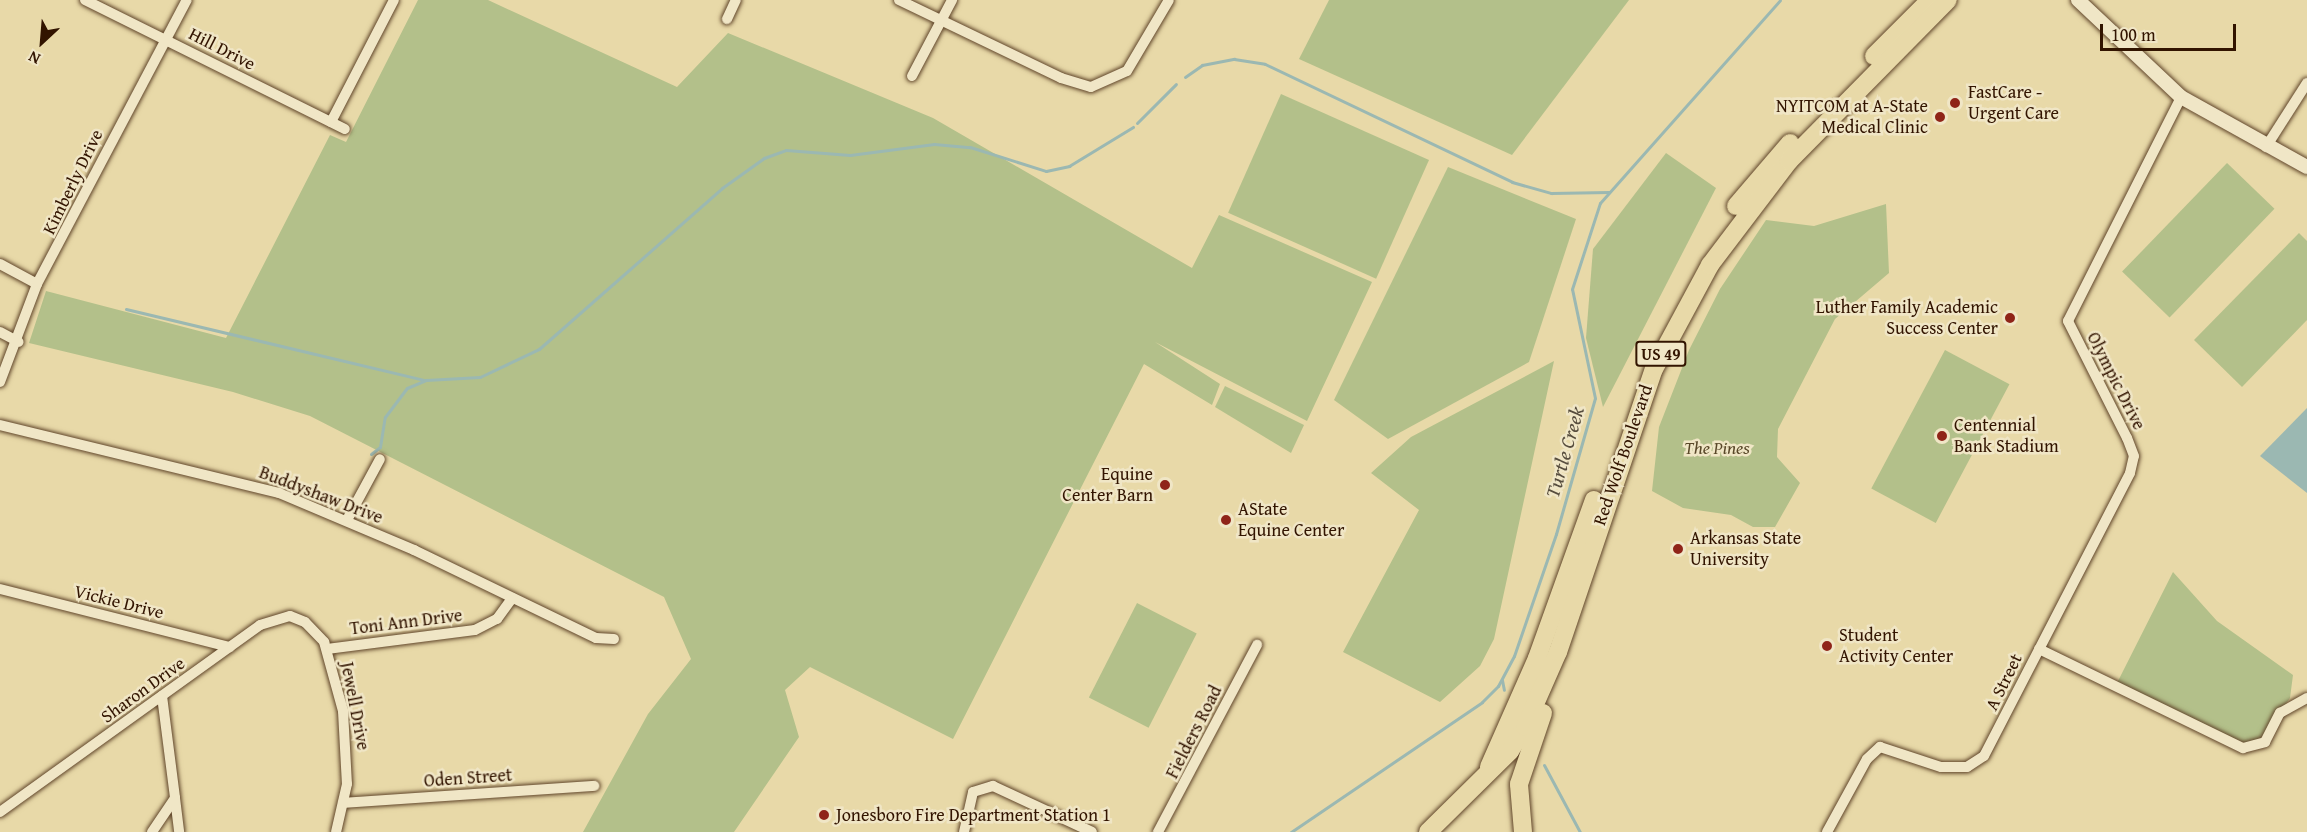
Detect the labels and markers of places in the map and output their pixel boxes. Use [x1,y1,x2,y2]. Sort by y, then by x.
place label: FastCare - Urgent Care [1968,82,2059,124]
marker: FastCare - Urgent Care [1946,94,1964,112]
place label: NYITCOM at A-State Medical Clinic [1776,96,1928,138]
marker: NYITCOM at A-State Medical Clinic [1933,110,1947,124]
place label: Luther Family Academic Success Center [1816,297,1998,340]
marker: Luther Family Academic Success Center [2003,311,2017,325]
place label: Centennial Bank Stadium [1954,415,2059,458]
marker: Centennial Bank Stadium [1935,429,1949,443]
place label: Equine Center Barn [1062,464,1153,506]
marker: Equine Center Barn [1158,478,1172,492]
place label: AState Equine Center [1238,499,1344,542]
marker: AState Equine Center [1219,513,1233,527]
place label: Arkansas State University [1690,528,1801,570]
marker: Arkansas State University [1671,542,1685,556]
place label: Student Activity Center [1839,625,1953,668]
marker: Student Activity Center [1820,639,1834,653]
place label: Jonesboro Fire Department Station 1 [836,804,1111,826]
marker: Jonesboro Fire Department Station 1 [817,808,831,822]

